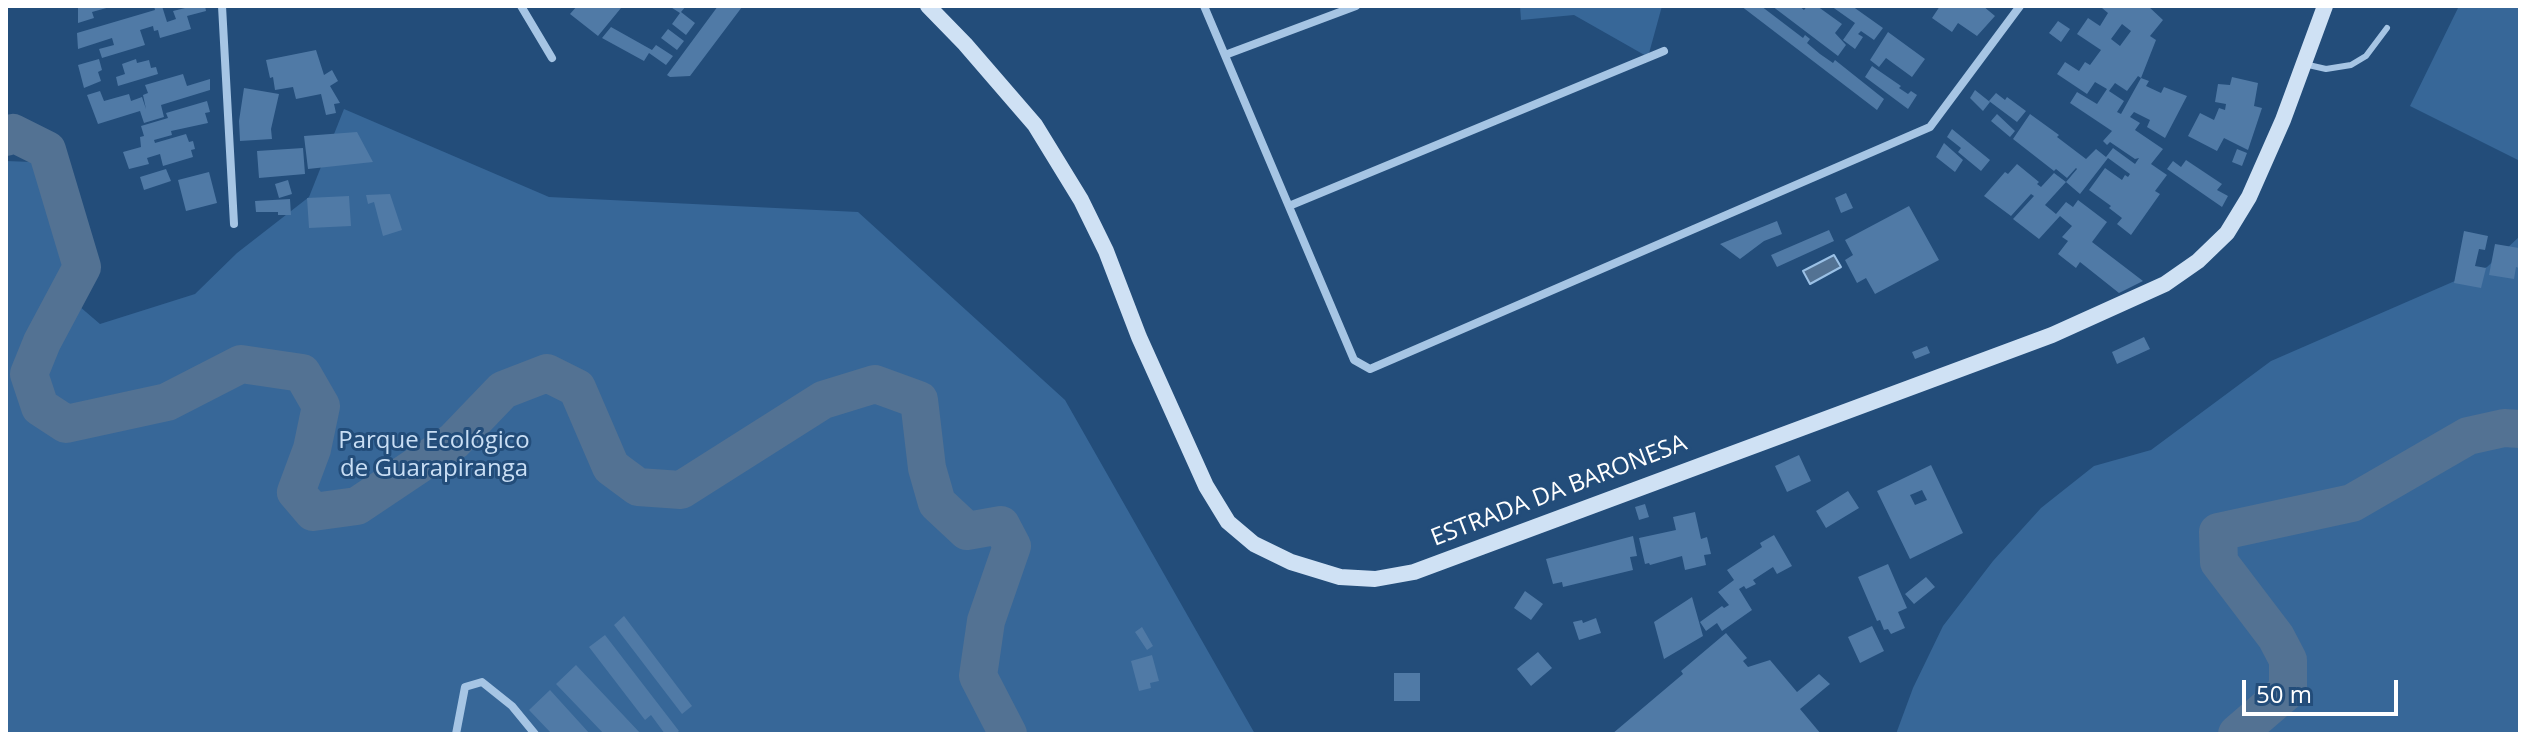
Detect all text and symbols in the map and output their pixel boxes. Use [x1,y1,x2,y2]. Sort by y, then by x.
park label: Parque Ecológico de Guarapiranga [338,427,530,483]
street label: ESTRADA DA BARONESA [1427,429,1691,553]
scale bar [2246,664,2402,714]
text: 50 m [2256,677,2312,710]

